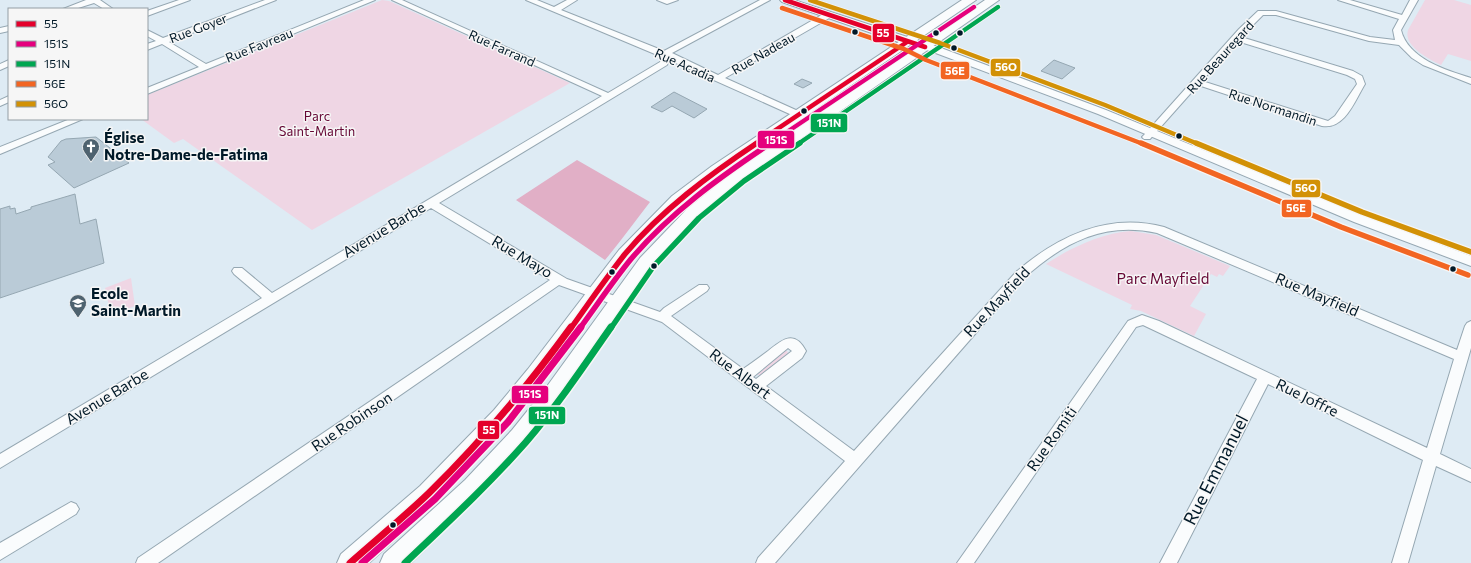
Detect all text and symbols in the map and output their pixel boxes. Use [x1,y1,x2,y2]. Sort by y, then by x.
legend [8,8,148,120]
street label: Rue Goyer [167,10,229,46]
text: 55 [44,16,58,30]
street label: Rue Beauregard [1183,17,1257,97]
line badge: 55 [872,23,895,43]
street label: Rue Favreau [223,24,295,66]
street label: Rue Farrand [466,26,538,70]
text: 55 [877,26,889,39]
unlabelled marker [850,27,860,37]
unlabelled marker [931,28,941,38]
unlabelled marker [955,28,965,38]
street label: Rue Nadeau [729,29,797,77]
text: 151S [44,36,68,50]
unlabelled marker [949,43,959,53]
street label: Rue Acadia [652,45,718,85]
text: 151N [44,56,70,70]
line badge: 56O [990,58,1021,77]
text: 56O [995,60,1017,73]
line badge: 56E [940,61,970,80]
text: 56E [945,64,965,77]
text: 56E [44,76,65,90]
street label: Rue Normandin [1227,85,1319,129]
text: 56O [44,96,68,110]
unlabelled marker [799,106,809,116]
park label: Parc Saint-Martin [279,108,355,139]
line badge: 151N [810,113,848,133]
text: 151N [817,116,841,129]
place label: Église Notre-Dame-de-Fatima [104,128,268,163]
line badge: 151S [757,130,795,149]
unlabelled marker [1174,131,1184,141]
text: 151S [765,133,788,146]
church icon: Église Notre-Dame-de-Fatima [81,137,101,162]
line badge: 56O [1291,179,1321,198]
text: 56O [1295,181,1317,194]
street label: Avenue Barbe [339,197,428,261]
line badge: 56E [1281,199,1312,218]
text: 56E [1286,201,1306,214]
street label: Rue Mayo [489,231,556,281]
unlabelled marker [649,261,659,271]
street label: Rue Mayfield [959,263,1033,340]
unlabelled marker [1448,264,1458,274]
unlabelled marker [607,267,617,277]
street label: Rue Mayfield [1273,268,1362,320]
park label: Parc Mayfield [1116,269,1210,287]
place label: Ecole Saint-Martin [91,284,181,319]
school or university icon: Ecole Saint-Martin [68,293,88,318]
street label: Rue Albert [706,344,775,402]
street label: Avenue Barbe [62,364,151,428]
street label: Rue Joffre [1273,374,1342,420]
line badge: 151S [511,385,549,404]
text: 151S [519,387,542,400]
street label: Rue Robinson [308,388,395,455]
street label: Rue Romiti [1022,403,1080,474]
line badge: 151N [528,406,566,425]
text: 151N [535,408,559,421]
street label: Rue Emmanuel [1178,411,1252,528]
line badge: 55 [477,420,500,440]
text: 55 [483,423,495,436]
unlabelled marker [388,520,398,530]

